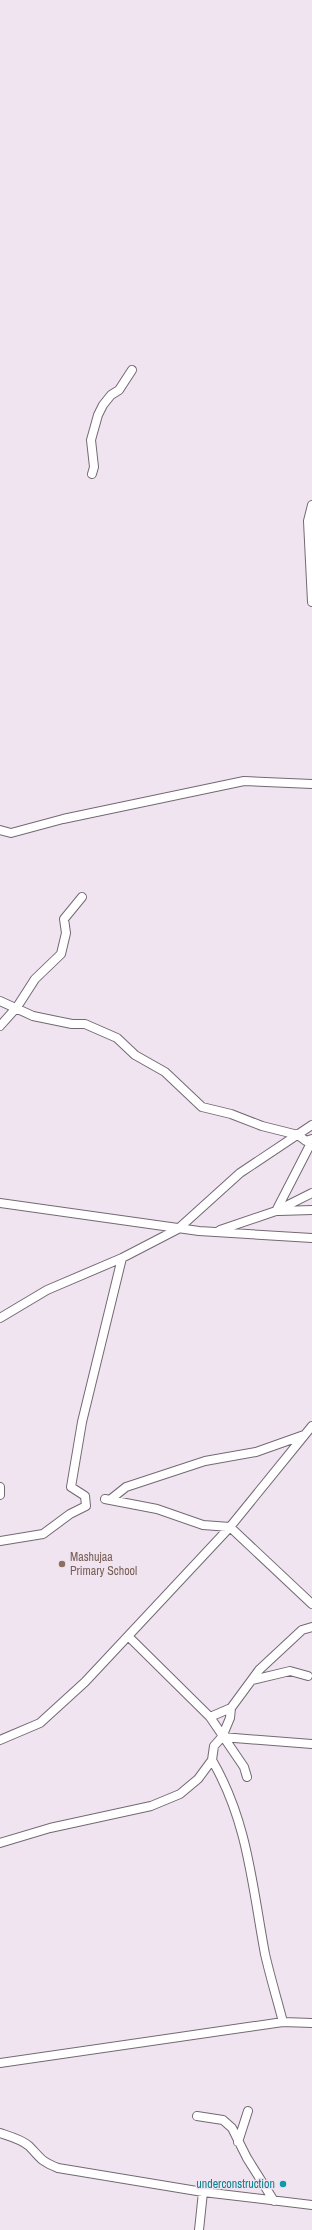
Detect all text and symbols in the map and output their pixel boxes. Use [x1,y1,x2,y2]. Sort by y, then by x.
place label: Mashujaa Primary School [70,1549,137,1579]
marker: Mashujaa Primary School [57,1559,67,1569]
place label: underconstruction [196,2176,275,2192]
marker: underconstruction [278,2179,288,2189]

